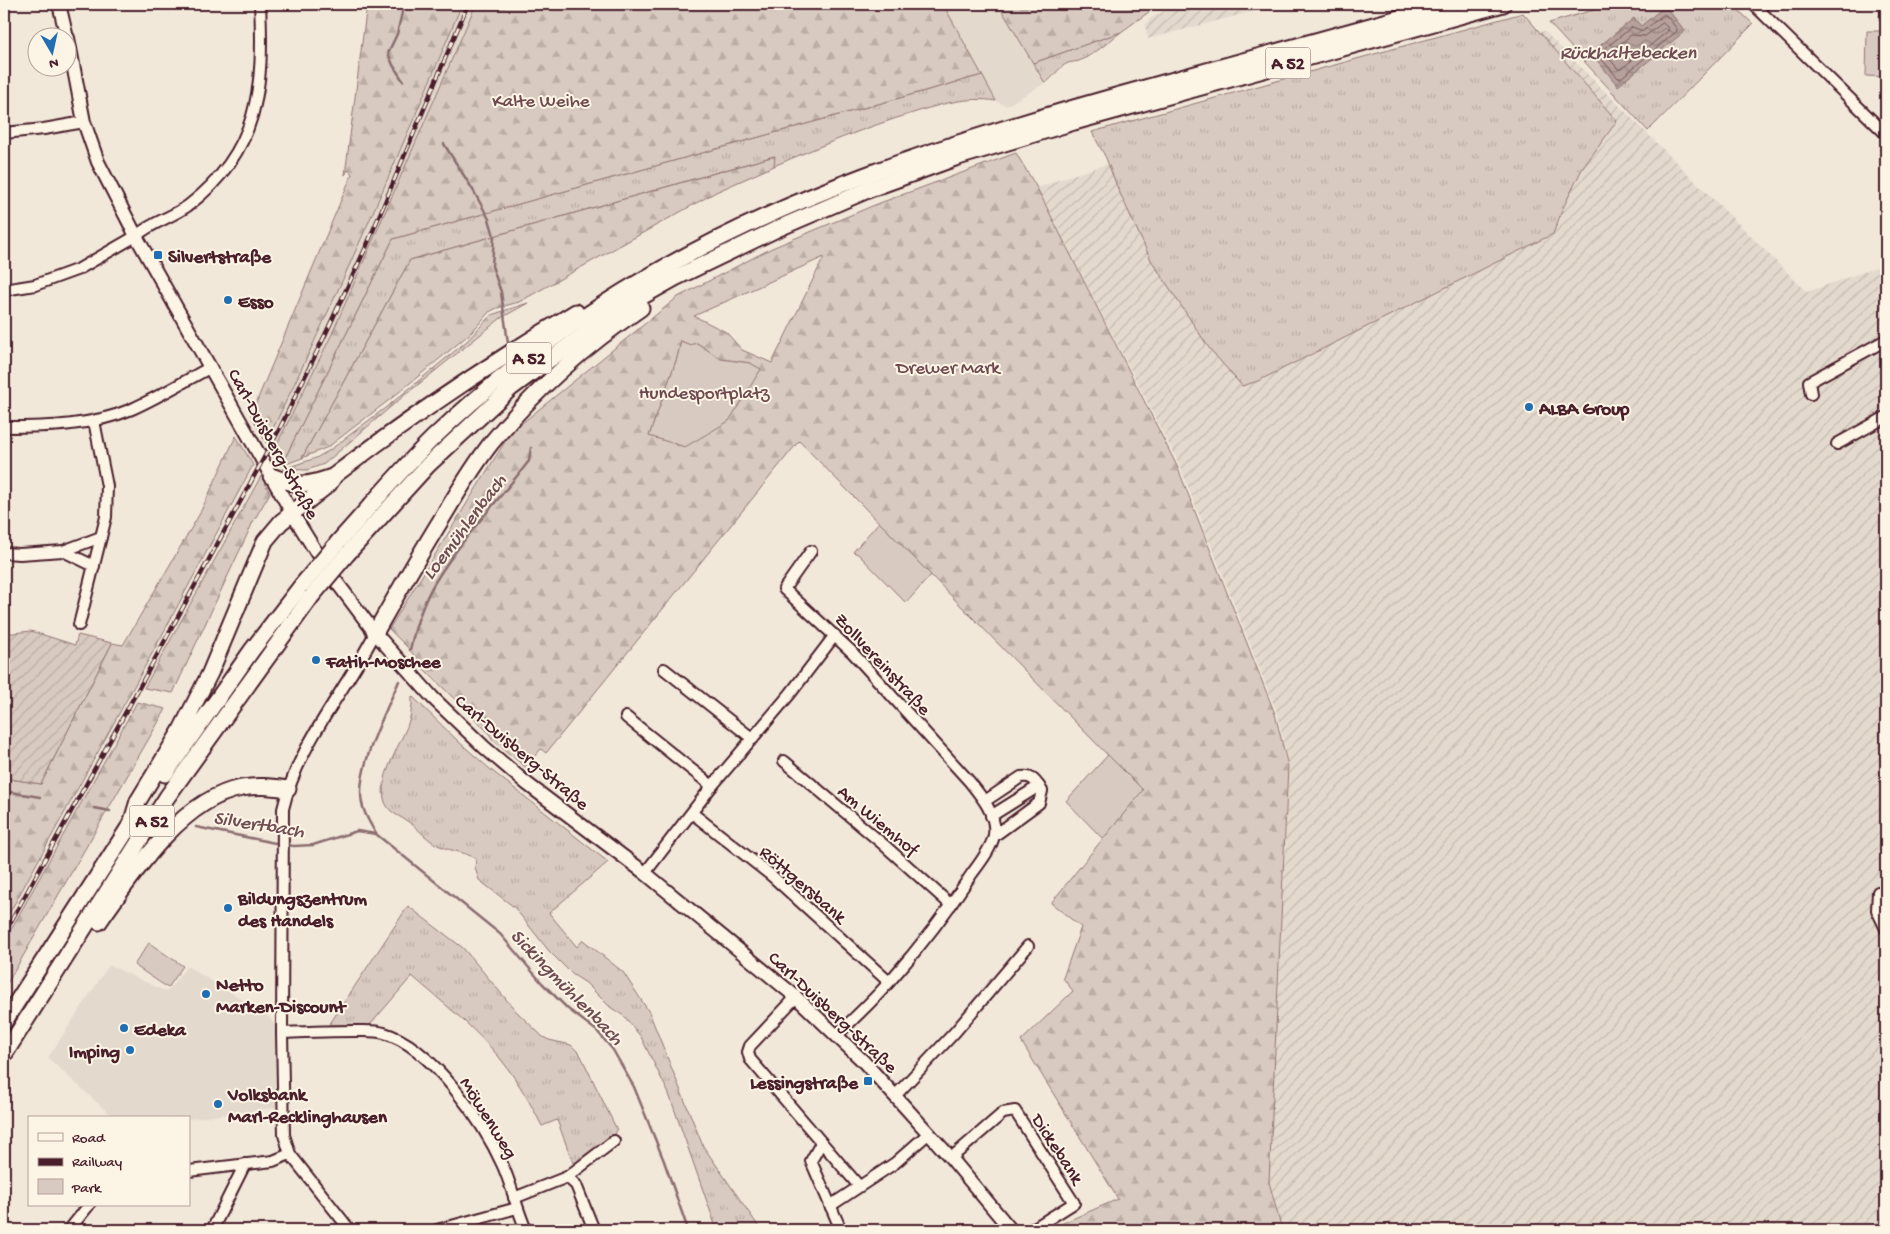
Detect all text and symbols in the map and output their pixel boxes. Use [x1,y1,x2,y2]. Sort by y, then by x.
north arrow [28,28,78,78]
water label: Rückhaltebecken [1560,43,1697,66]
road number: A 52 [1266,48,1310,78]
text: N [48,53,59,71]
park label: Kalte Weihe [492,91,590,114]
place label: Silvertstraße [168,247,272,270]
marker: Silvertstraße [152,249,164,261]
place label: Esso [238,292,274,315]
marker: Esso [222,294,234,306]
road number: A 52 [506,342,552,373]
park label: Drewer Mark [894,358,1001,381]
street label: Carl-Duisberg-Straße [221,365,323,524]
park label: Hundesportplatz [639,383,770,406]
place label: ALBA Group [1538,399,1630,422]
marker: ALBA Group [1523,401,1535,413]
water label: Loemühlenbach [419,471,513,585]
street label: Zollvereinstraße [828,609,935,722]
place label: Fatih-Moschee [325,652,442,675]
marker: Fatih-Moschee [310,654,322,666]
street label: Carl-Duisberg-Straße [449,691,593,817]
street label: Am Wiemhof [832,781,924,864]
road number: A 52 [130,806,174,836]
water label: Silvertbach [211,808,306,845]
street label: Röttgersbank [753,842,851,931]
place label: Bildungszentrum des Handels [237,889,368,934]
marker: Bildungszentrum des Handels [222,902,234,914]
water label: Sickingmühlenbach [504,926,627,1051]
street label: Carl-Duisberg-Straße [762,948,901,1080]
place label: Netto Marken-Discount [216,975,347,1020]
marker: Netto Marken-Discount [200,988,212,1000]
place label: Edeka [134,1020,187,1043]
marker: Edeka [118,1022,130,1034]
place label: Imping [69,1042,120,1065]
marker: Imping [124,1044,136,1056]
place label: Lessingstraße [750,1073,859,1096]
street label: Möwenweg [453,1074,521,1164]
marker: Lessingstraße [862,1075,874,1087]
place label: Volksbank Marl-Recklinghausen [227,1085,388,1130]
marker: Volksbank Marl-Recklinghausen [212,1098,224,1110]
street label: Dickebank [1024,1109,1088,1191]
legend [28,1116,190,1206]
text: Road [72,1130,106,1148]
text: Railway [72,1154,123,1172]
text: Park [71,1180,102,1198]

